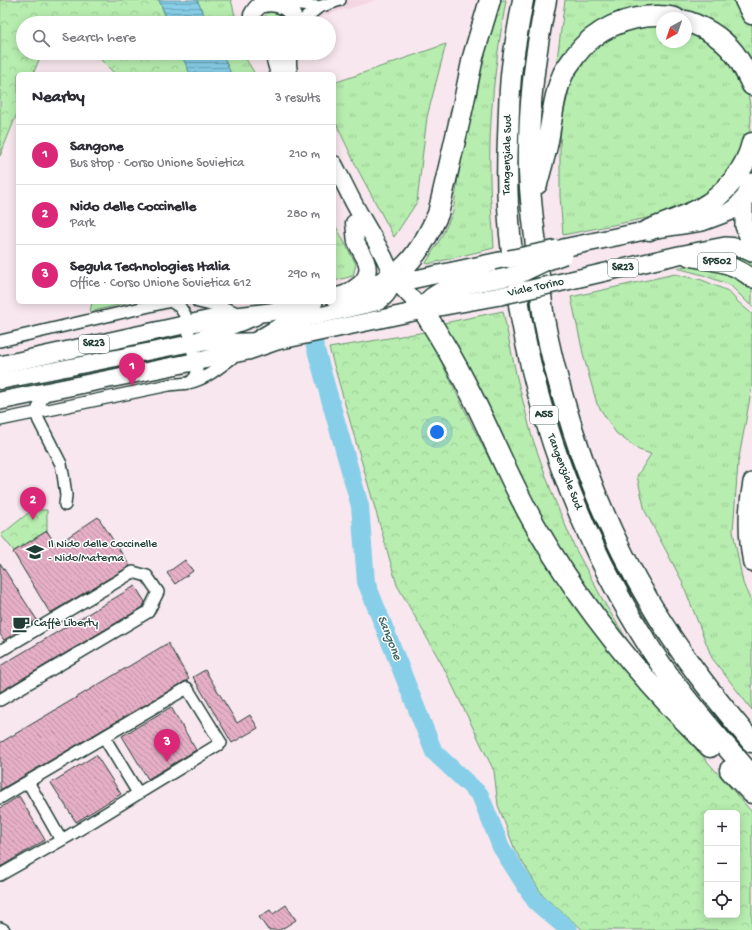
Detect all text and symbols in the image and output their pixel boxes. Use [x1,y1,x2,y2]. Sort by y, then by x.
north arrow [656,12,692,48]
search box [16,16,336,60]
icon: search [30,27,52,49]
text: Search here [62,29,136,47]
text: Nearby [32,88,85,108]
text: 3 results [275,91,320,106]
street label: Tangenziale Sud [500,114,516,196]
text: Sangone [70,138,124,156]
text: 1 [42,147,48,162]
text: 210 m [289,147,320,162]
text: Bus stop · Corso Unione Sovietica [70,156,244,171]
text: Nido delle Coccinelle [70,198,196,216]
text: 2 [42,207,48,222]
text: 280 m [287,207,320,222]
text: Park [70,216,95,231]
road number: SP502 [698,253,736,271]
text: Segula Technologies Italia [70,258,230,276]
road number: SR23 [608,259,638,277]
text: 3 [42,267,48,282]
text: 290 m [287,267,320,282]
street label: Viale Torino [506,275,565,301]
text: Office · Corso Unione Sovietica 612 [70,276,251,291]
road number: SR23 [79,335,109,353]
pin: 1 [119,353,145,386]
road number: A55 [530,406,558,424]
your location [427,422,447,442]
street label: Tangenziale Sud [543,431,585,513]
pin: 2 [20,487,46,520]
place label: Il Nido delle Coccinelle - Nido/Materna [48,538,158,566]
school or university icon: Il Nido delle Coccinelle - Nido/Materna [25,542,45,562]
cafe icon: Caffè Liberty [11,614,31,634]
water label: Sangone [373,614,405,664]
place label: Caffè Liberty [34,617,98,631]
pin: 3 [154,729,180,762]
map controls [704,810,740,918]
button: + [704,810,740,846]
button: − [704,846,740,882]
button: locate [704,882,740,918]

